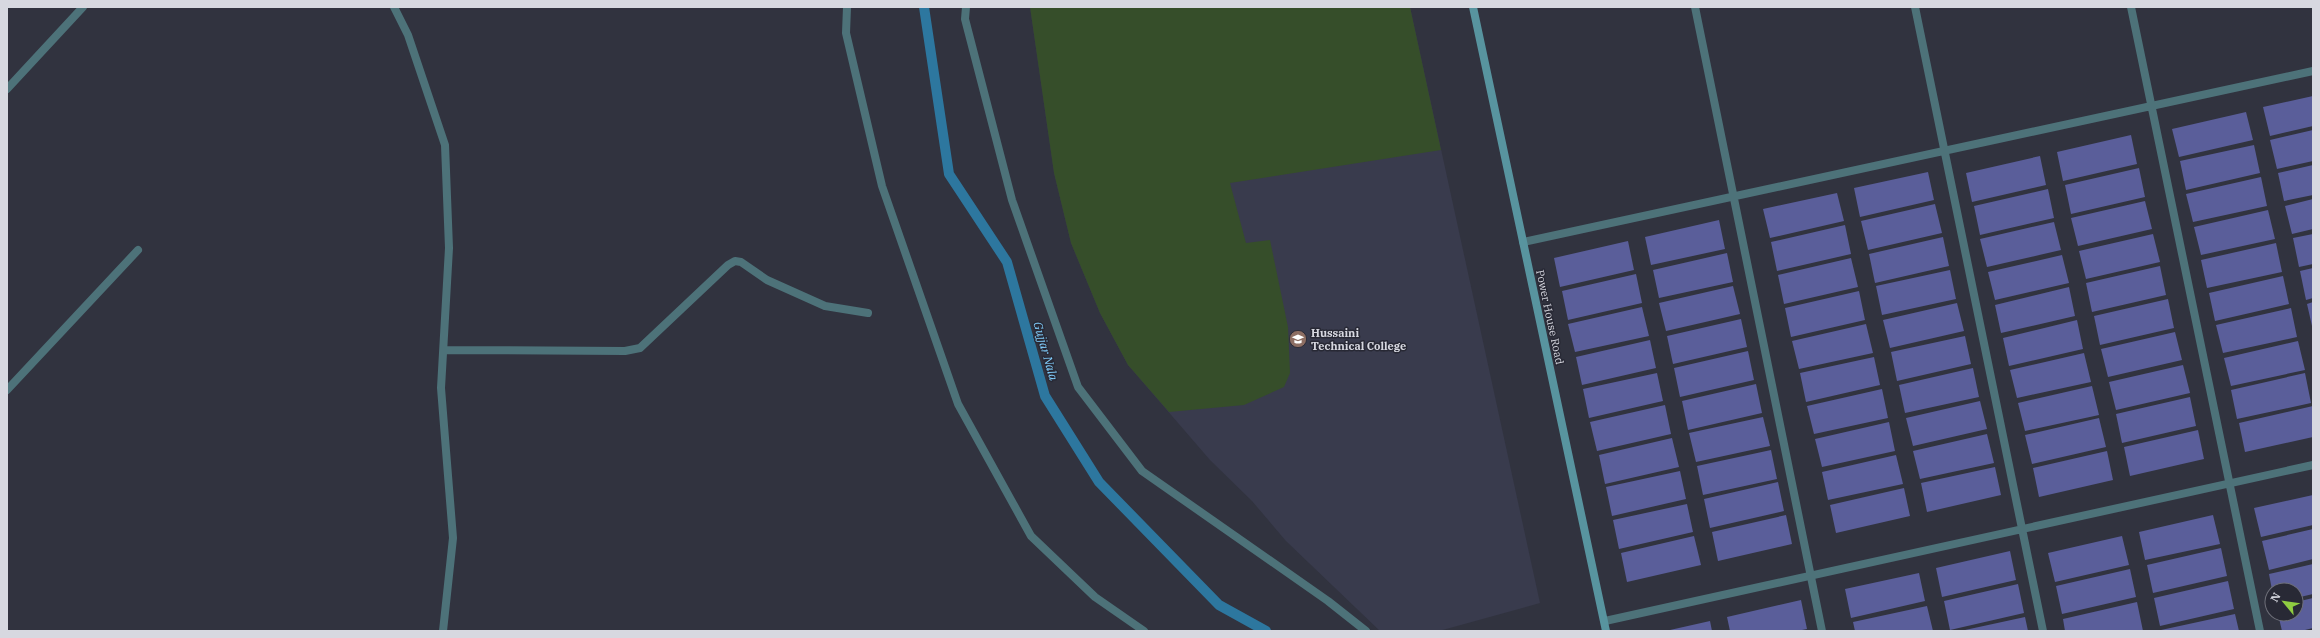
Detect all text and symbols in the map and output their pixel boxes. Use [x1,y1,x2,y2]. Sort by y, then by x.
street label: Power House Road [1533,268,1567,366]
water label: Gujjar Nala [1030,320,1062,383]
place label: Hussaini Technical College [1311,326,1406,353]
school or university icon: Hussaini Technical College [1288,329,1308,349]
north arrow [2264,582,2304,622]
text: N [2267,590,2284,604]

